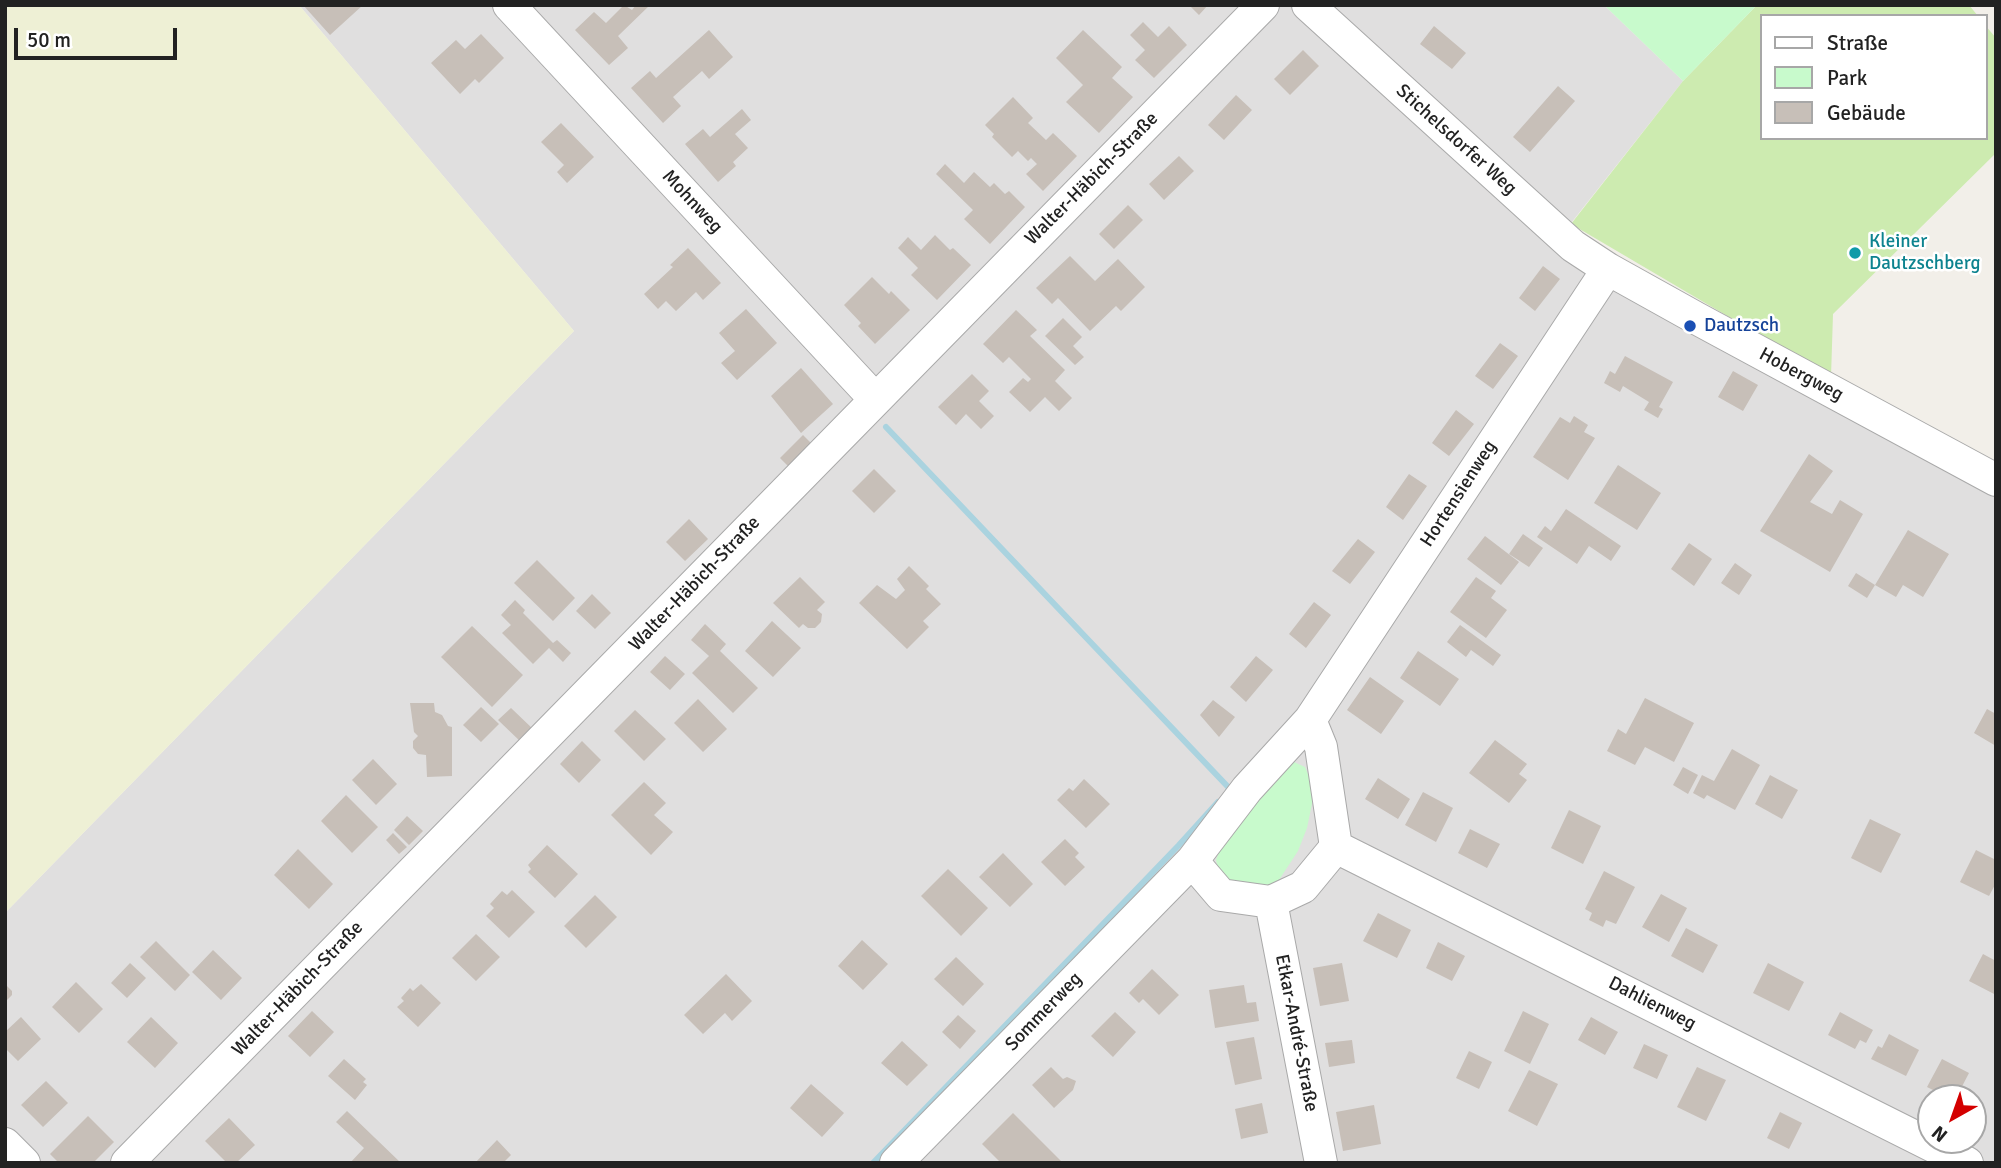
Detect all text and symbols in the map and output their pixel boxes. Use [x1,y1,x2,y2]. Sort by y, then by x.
scale bar [18,14,180,58]
legend [1759,14,1987,140]
text: 50 m [27,27,71,53]
text: Straße [1827,30,1888,56]
text: Park [1827,65,1867,91]
street label: Stichelsdorfer Weg [1391,80,1521,200]
text: Gebäude [1827,100,1906,126]
street label: Walter-Häbich-Straße [1021,108,1163,250]
street label: Mohnweg [657,165,727,239]
place label: Kleiner Dautzschberg [1869,231,1981,275]
marker: Kleiner Dautzschberg [1847,245,1863,261]
place label: Dautzsch [1704,315,1779,337]
marker: Dautzsch [1682,318,1698,334]
street label: Hobergweg [1755,343,1847,407]
street label: Hortensienweg [1416,436,1502,552]
street label: Walter-Häbich-Straße [625,512,765,656]
street label: Walter-Häbich-Straße [228,917,368,1061]
street label: Etkar-André-Straße [1270,952,1322,1114]
street label: Sommerweg [1001,968,1087,1056]
street label: Dahlienweg [1604,972,1700,1036]
north arrow [1917,1084,1987,1154]
text: N [1927,1120,1953,1147]

